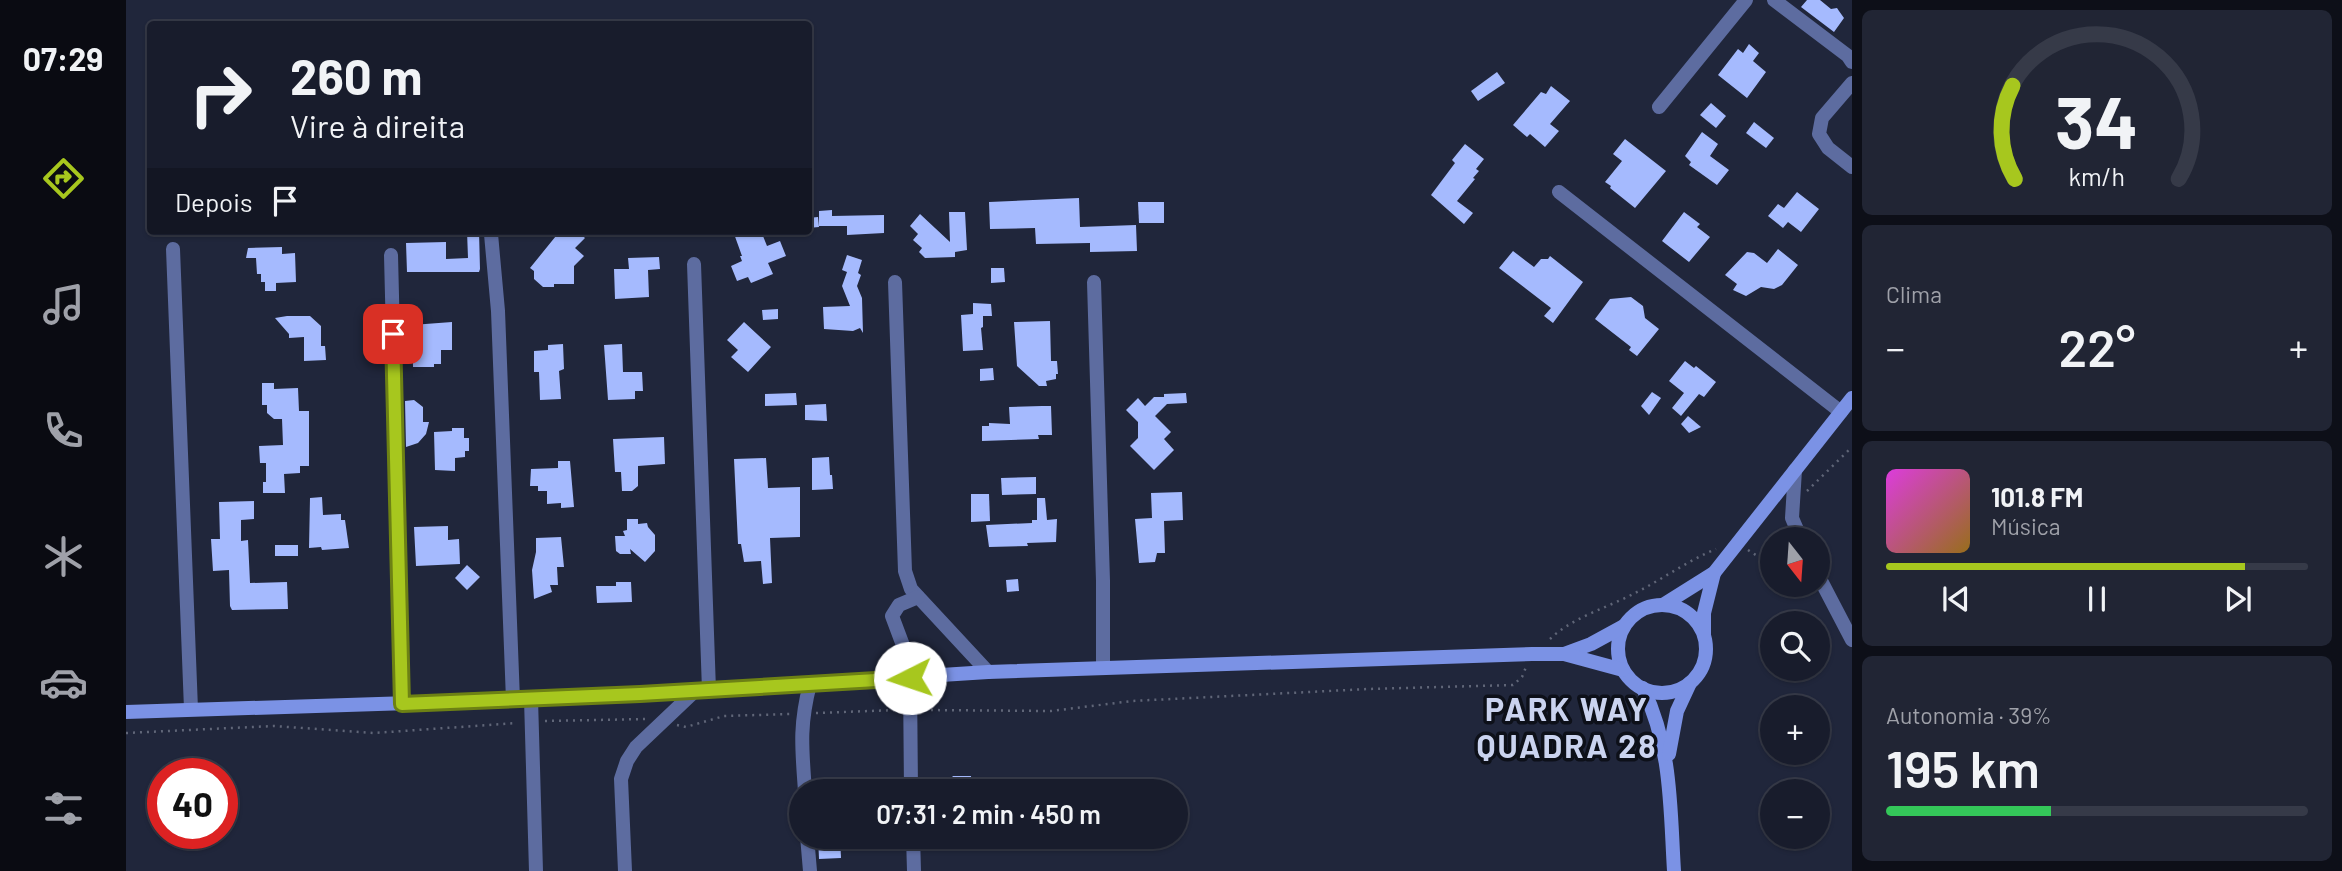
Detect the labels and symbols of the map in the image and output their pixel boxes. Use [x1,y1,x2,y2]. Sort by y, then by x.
pin [363,304,423,364]
north arrow [1760,527,1830,597]
position arrow [873,641,947,715]
district label: PARK WAY QUADRA 28 [1477,689,1657,764]
speed limit sign: 40 [147,758,238,849]

